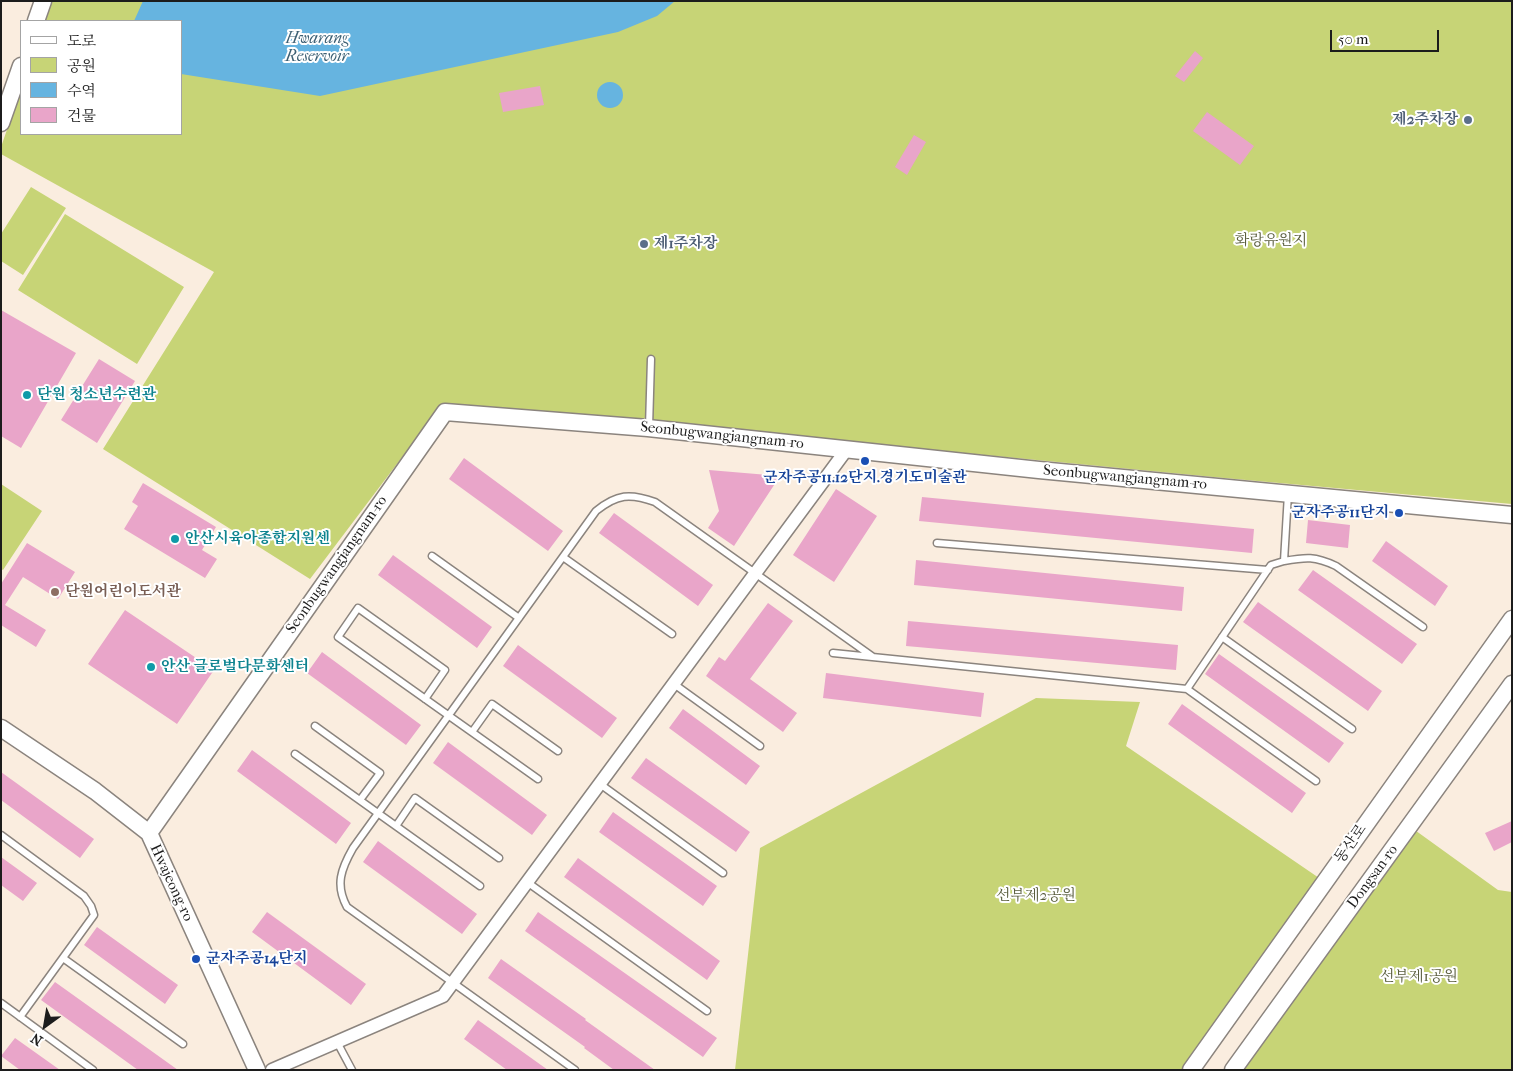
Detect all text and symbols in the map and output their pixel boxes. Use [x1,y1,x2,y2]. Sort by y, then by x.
legend [20,20,182,135]
scale bar [1333,20,1442,52]
water label: Hwarang Reservoir [285,29,349,67]
text: 50 m [1338,30,1368,48]
text: 도로 [67,32,96,50]
text: 공원 [67,57,96,75]
text: 수역 [67,82,96,100]
text: 건물 [67,107,96,125]
place label: 제2주차장 [1392,111,1458,129]
marker: 제2주차장 [1462,114,1474,126]
park label: 화랑유원지 [1235,232,1307,250]
place label: 제1주차장 [654,235,717,253]
marker: 제1주차장 [638,238,650,250]
place label: 단원 청소년수련관 [37,386,156,404]
marker: 단원 청소년수련관 [21,389,33,401]
street label: Seonbugwangjangnam-ro [639,418,805,454]
marker: 군자주공11.12단지.경기도미술관 [859,455,871,467]
street label: Seonbugwangjangnam-ro [1042,462,1208,494]
place label: 군자주공11.12단지.경기도미술관 [763,469,967,487]
street label: Seonbugwangjangnam-ro [282,493,392,637]
place label: 군자주공11단지 [1291,504,1389,522]
marker: 군자주공11단지 [1393,507,1405,519]
place label: 안산시육아종합지원센 [185,530,330,548]
marker: 안산시육아종합지원센 [169,533,181,545]
place label: 단원어린이도서관 [65,583,181,601]
marker: 단원어린이도서관 [49,586,61,598]
place label: 안산 글로벌다문화센터 [161,658,309,676]
marker: 안산 글로벌다문화센터 [145,661,157,673]
street label: 동산로 [1331,821,1371,867]
street label: Hwajeong-ro [145,842,197,924]
street label: Dongsan-ro [1344,842,1402,912]
park label: 선부제2공원 [996,887,1076,905]
place label: 군자주공14단지 [206,950,307,968]
marker: 군자주공14단지 [190,953,202,965]
park label: 선부제1공원 [1380,968,1458,986]
north arrow [20,1001,70,1051]
text: N [28,1029,46,1049]

